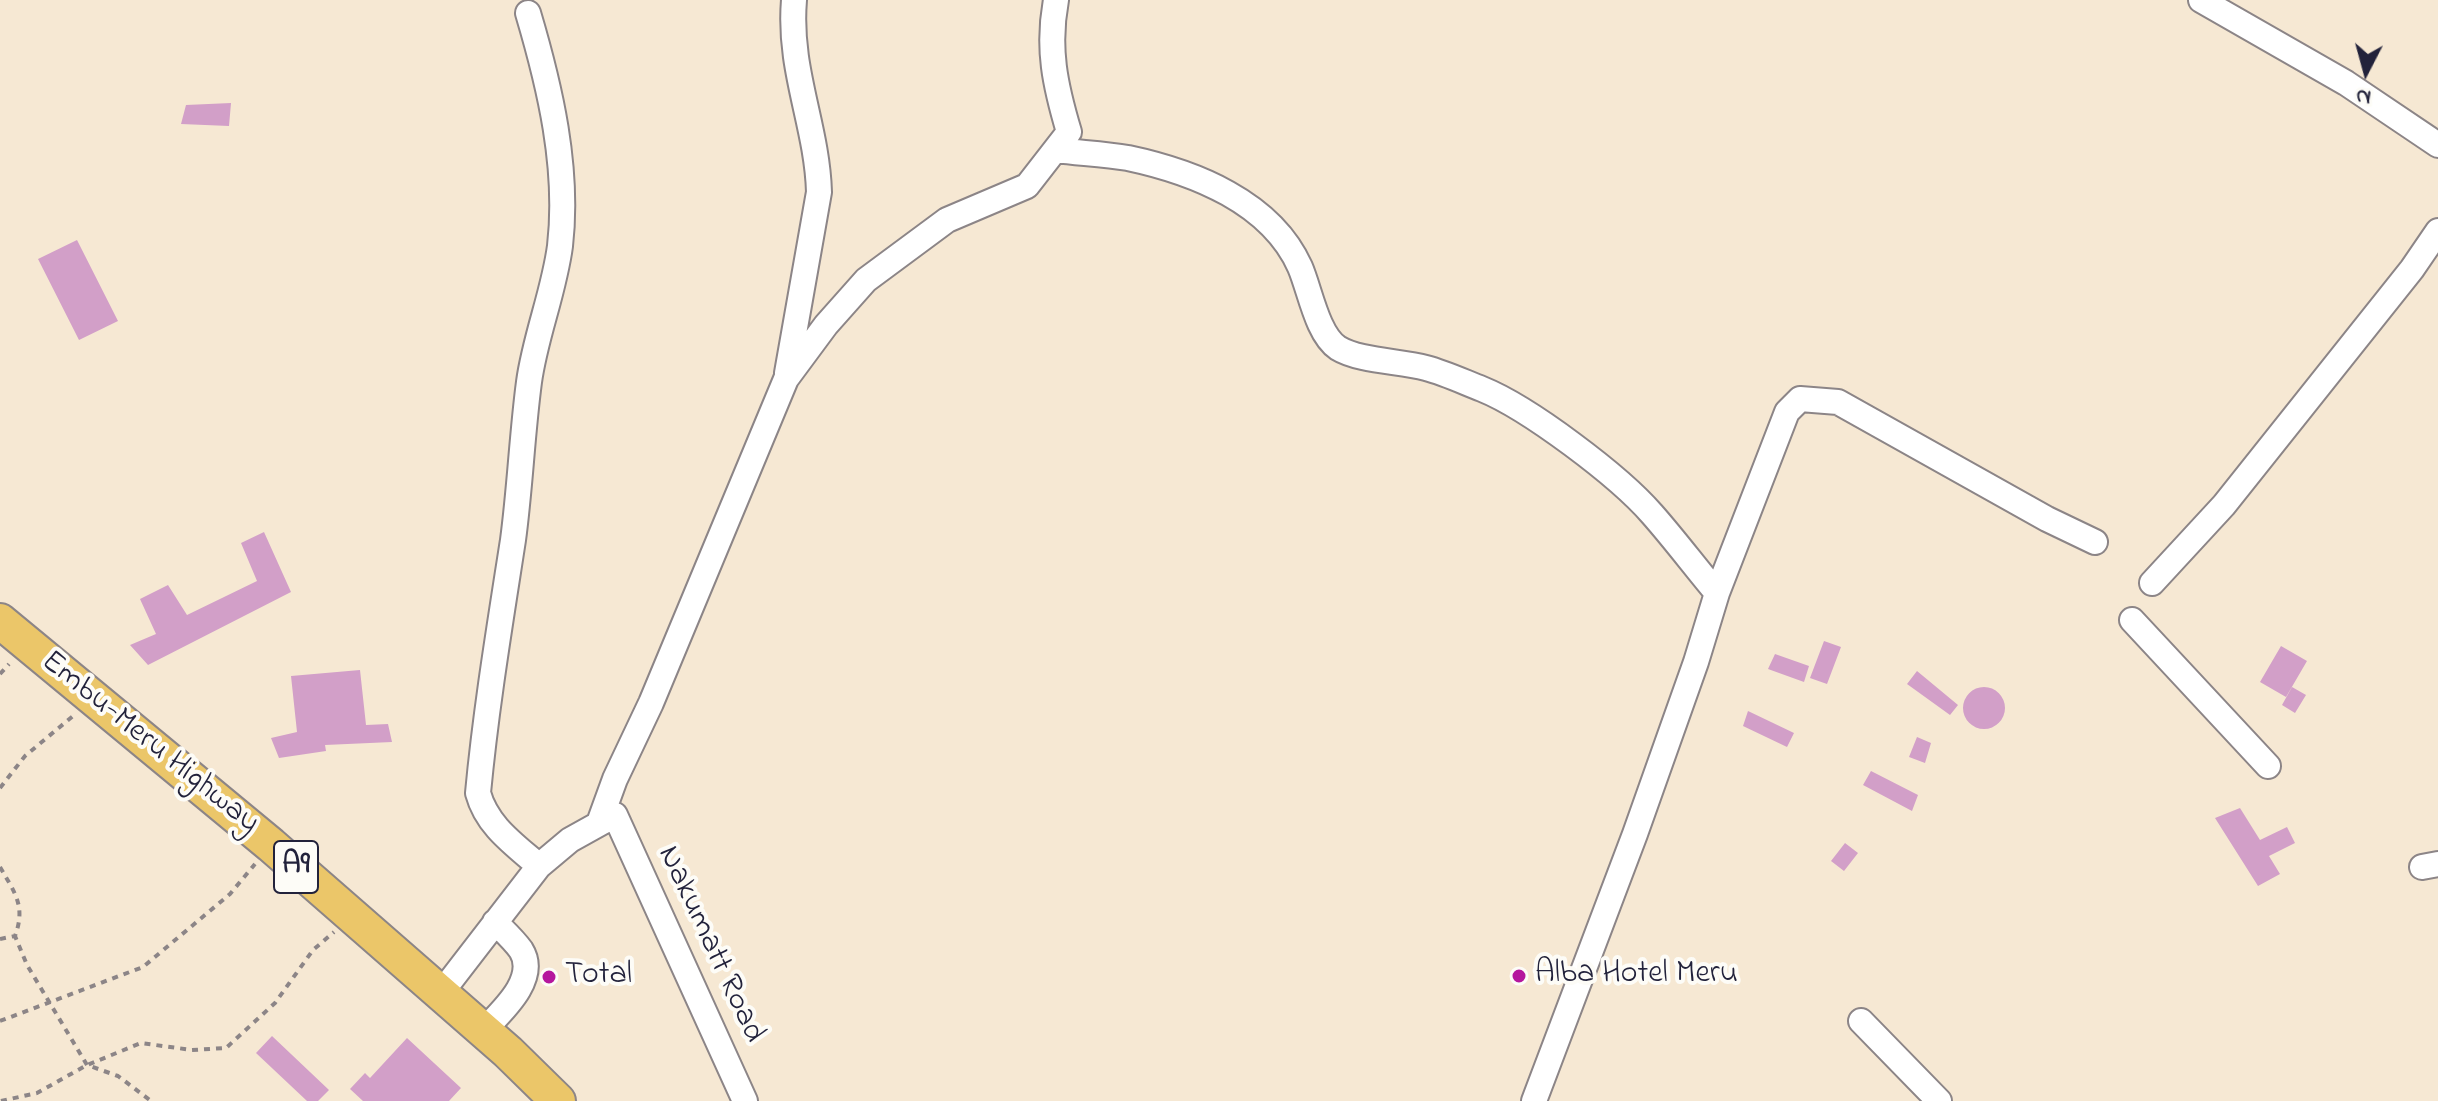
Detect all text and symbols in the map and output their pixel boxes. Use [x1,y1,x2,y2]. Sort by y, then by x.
north arrow [2326,32,2406,112]
text: N [2354,79,2373,113]
street label: Embu-Meru Highway [32,644,266,844]
road number: A9 [274,841,318,893]
street label: Nakumatt Road [647,841,771,1049]
place label: Alba Hotel Meru [1535,957,1738,995]
place label: Total [565,958,632,996]
marker: Alba Hotel Meru [1510,967,1528,985]
marker: Total [540,968,558,986]

